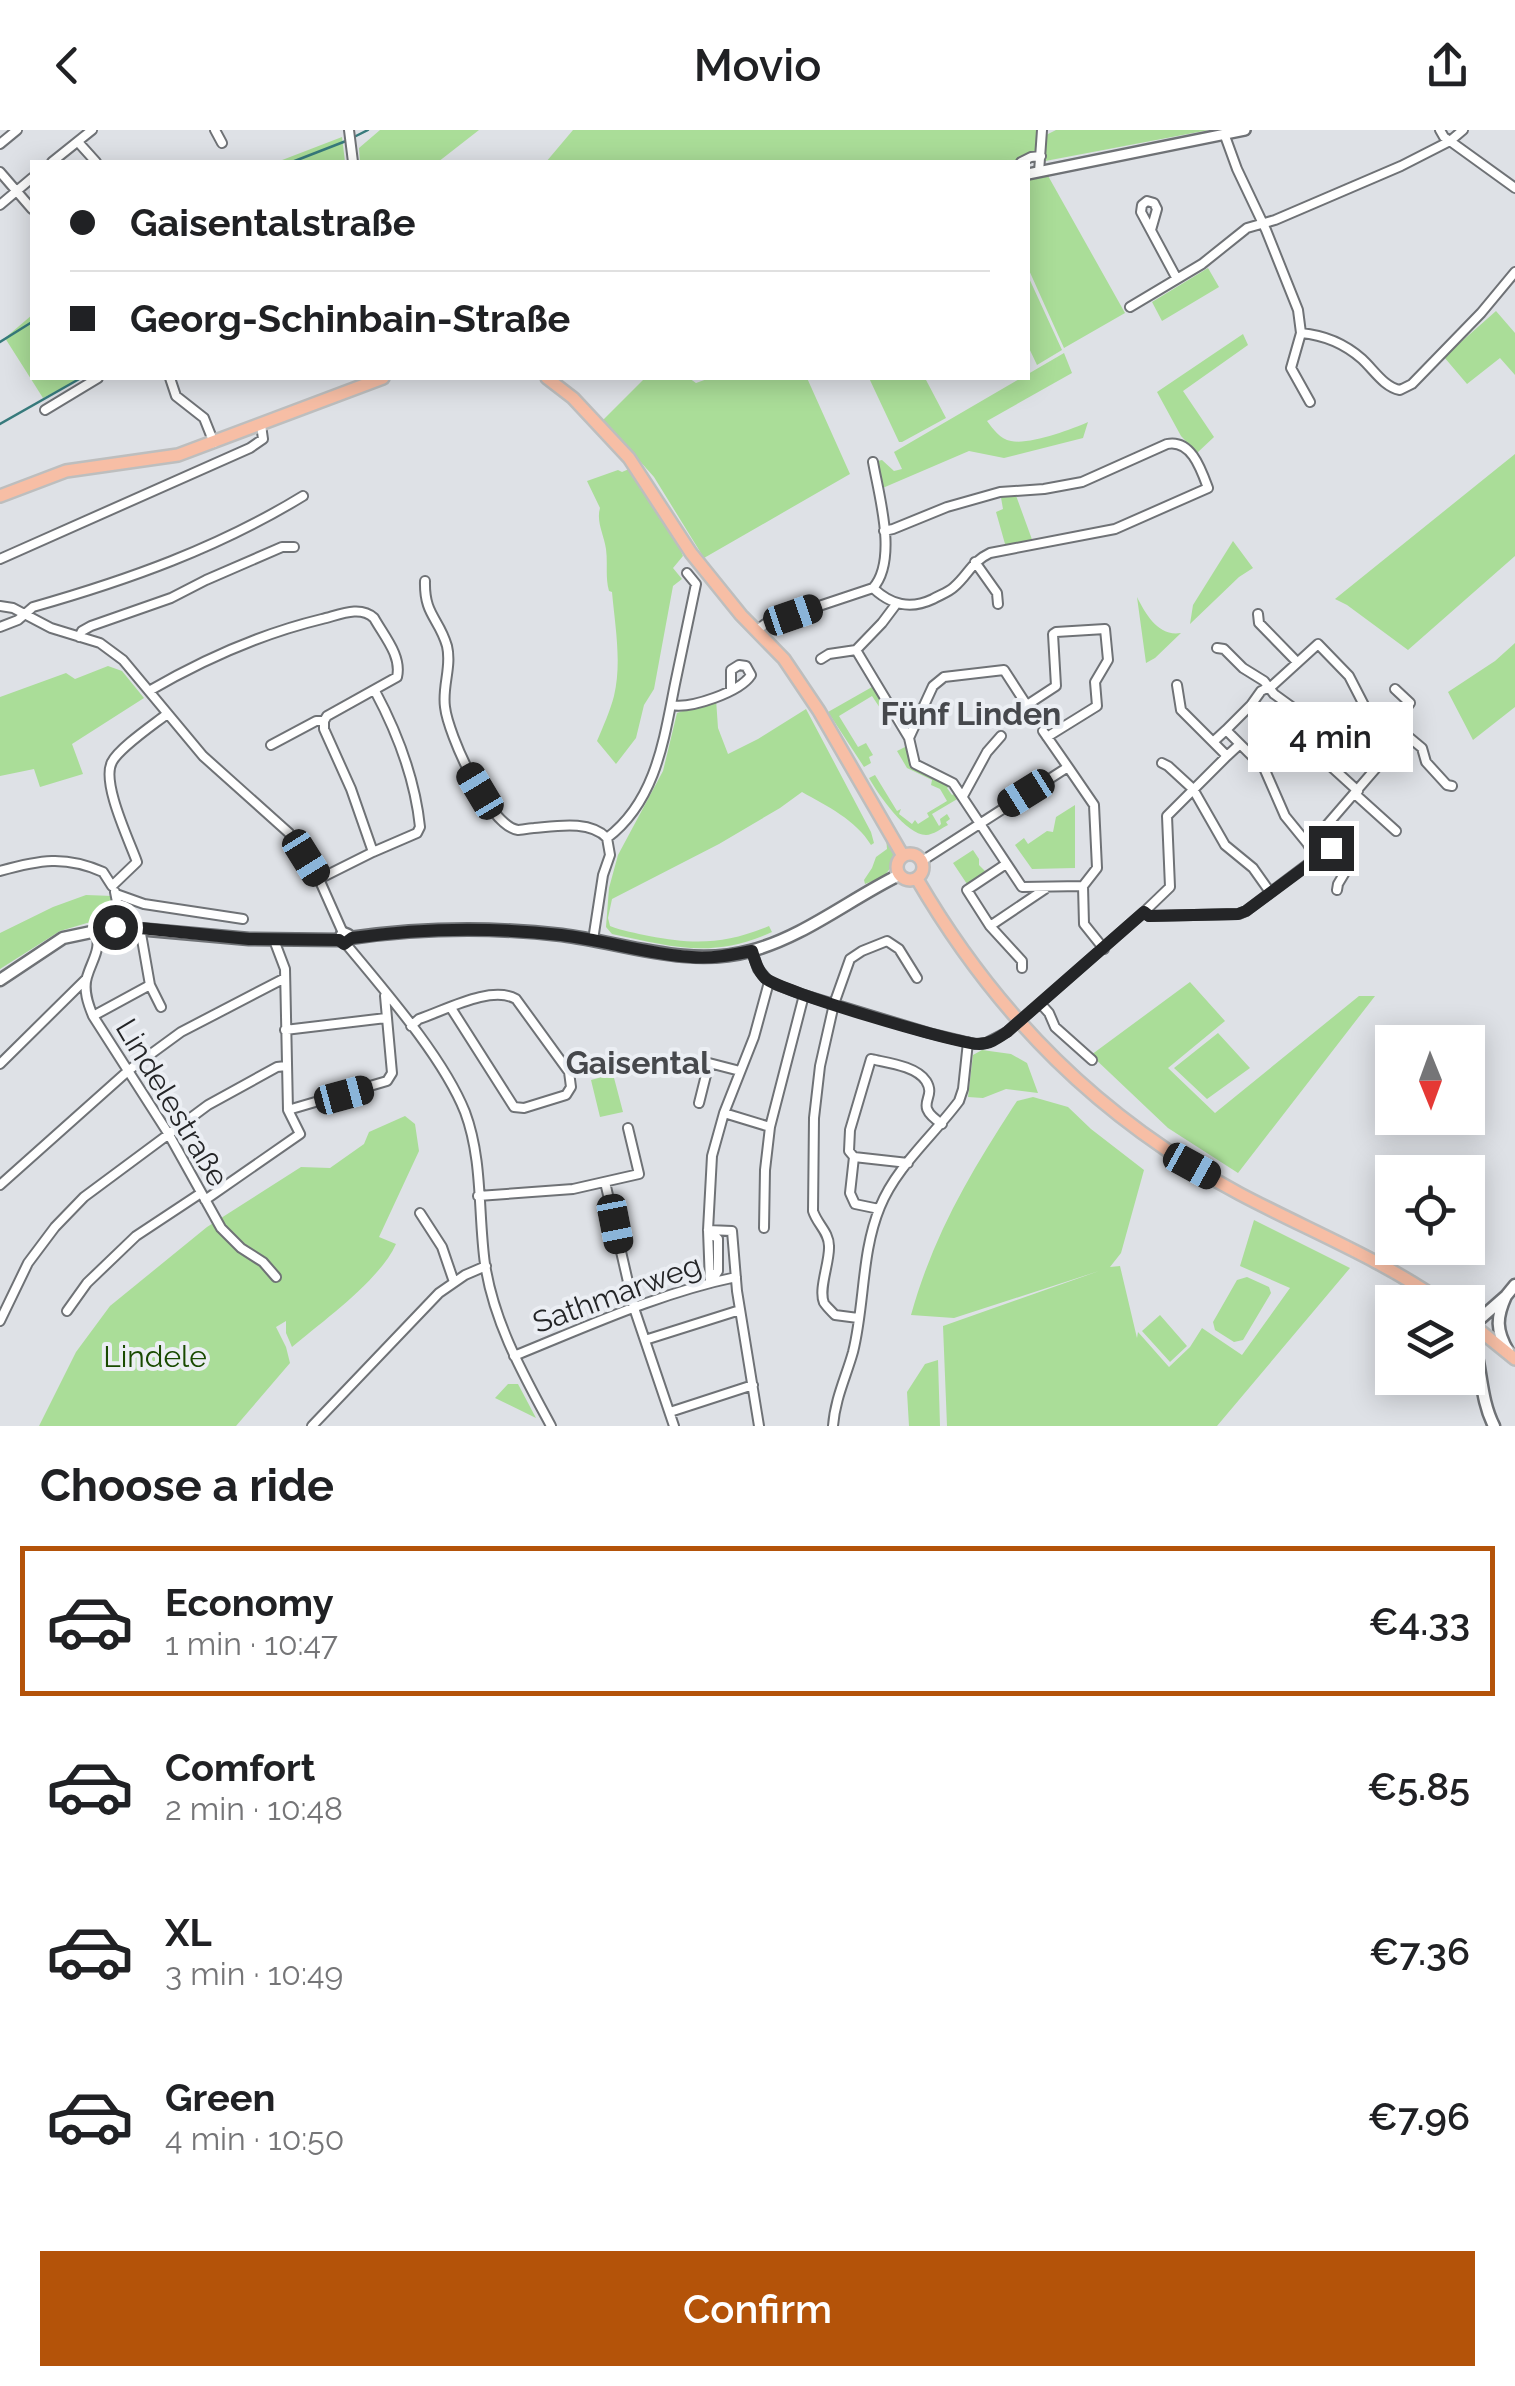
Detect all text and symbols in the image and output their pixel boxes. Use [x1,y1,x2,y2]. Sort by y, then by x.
icon: back [40,38,95,93]
icon: share [1420,38,1475,93]
text: Movio [694,39,821,92]
text: Gaisentalstraße [130,200,416,245]
text: Georg-Schinbain-Straße [130,296,570,341]
car [760,591,826,639]
district label: Fünf Linden [881,695,1061,732]
callout: 4 min [1248,703,1414,773]
text: 4 min [1289,718,1372,755]
car [452,758,508,824]
car [993,764,1059,822]
car [277,825,335,891]
route end [1309,826,1354,871]
route start [93,905,138,950]
street label: Lindelestraße [109,1013,236,1193]
north arrow [1375,1025,1485,1135]
map controls [1375,1025,1485,1395]
district label: Gaisental [566,1044,711,1081]
car [311,1073,377,1117]
car [1158,1138,1226,1194]
button: locate [1375,1155,1485,1265]
car [595,1192,635,1256]
street label: Sathmarweg [528,1247,706,1340]
button: layers [1375,1285,1485,1395]
park label: Lindele [103,1339,207,1374]
text: Choose a ride [40,1459,334,1512]
icon: car [45,1576,135,1666]
text: Economy [165,1580,334,1625]
text: €4.33 [1368,1599,1470,1644]
text: 1 min · 10:47 [165,1625,338,1662]
icon: car [45,1741,135,1831]
text: Comfort [165,1745,315,1790]
text: €5.85 [1367,1764,1470,1809]
text: 2 min · 10:48 [165,1790,343,1827]
icon: car [45,1906,135,1996]
text: XL [165,1910,212,1955]
text: €7.36 [1369,1929,1470,1974]
text: 3 min · 10:49 [165,1955,343,1992]
icon: car [45,2071,135,2161]
text: Green [165,2075,275,2120]
text: €7.96 [1368,2094,1470,2139]
text: 4 min · 10:50 [165,2120,344,2157]
button: Confirm [40,2251,1475,2366]

